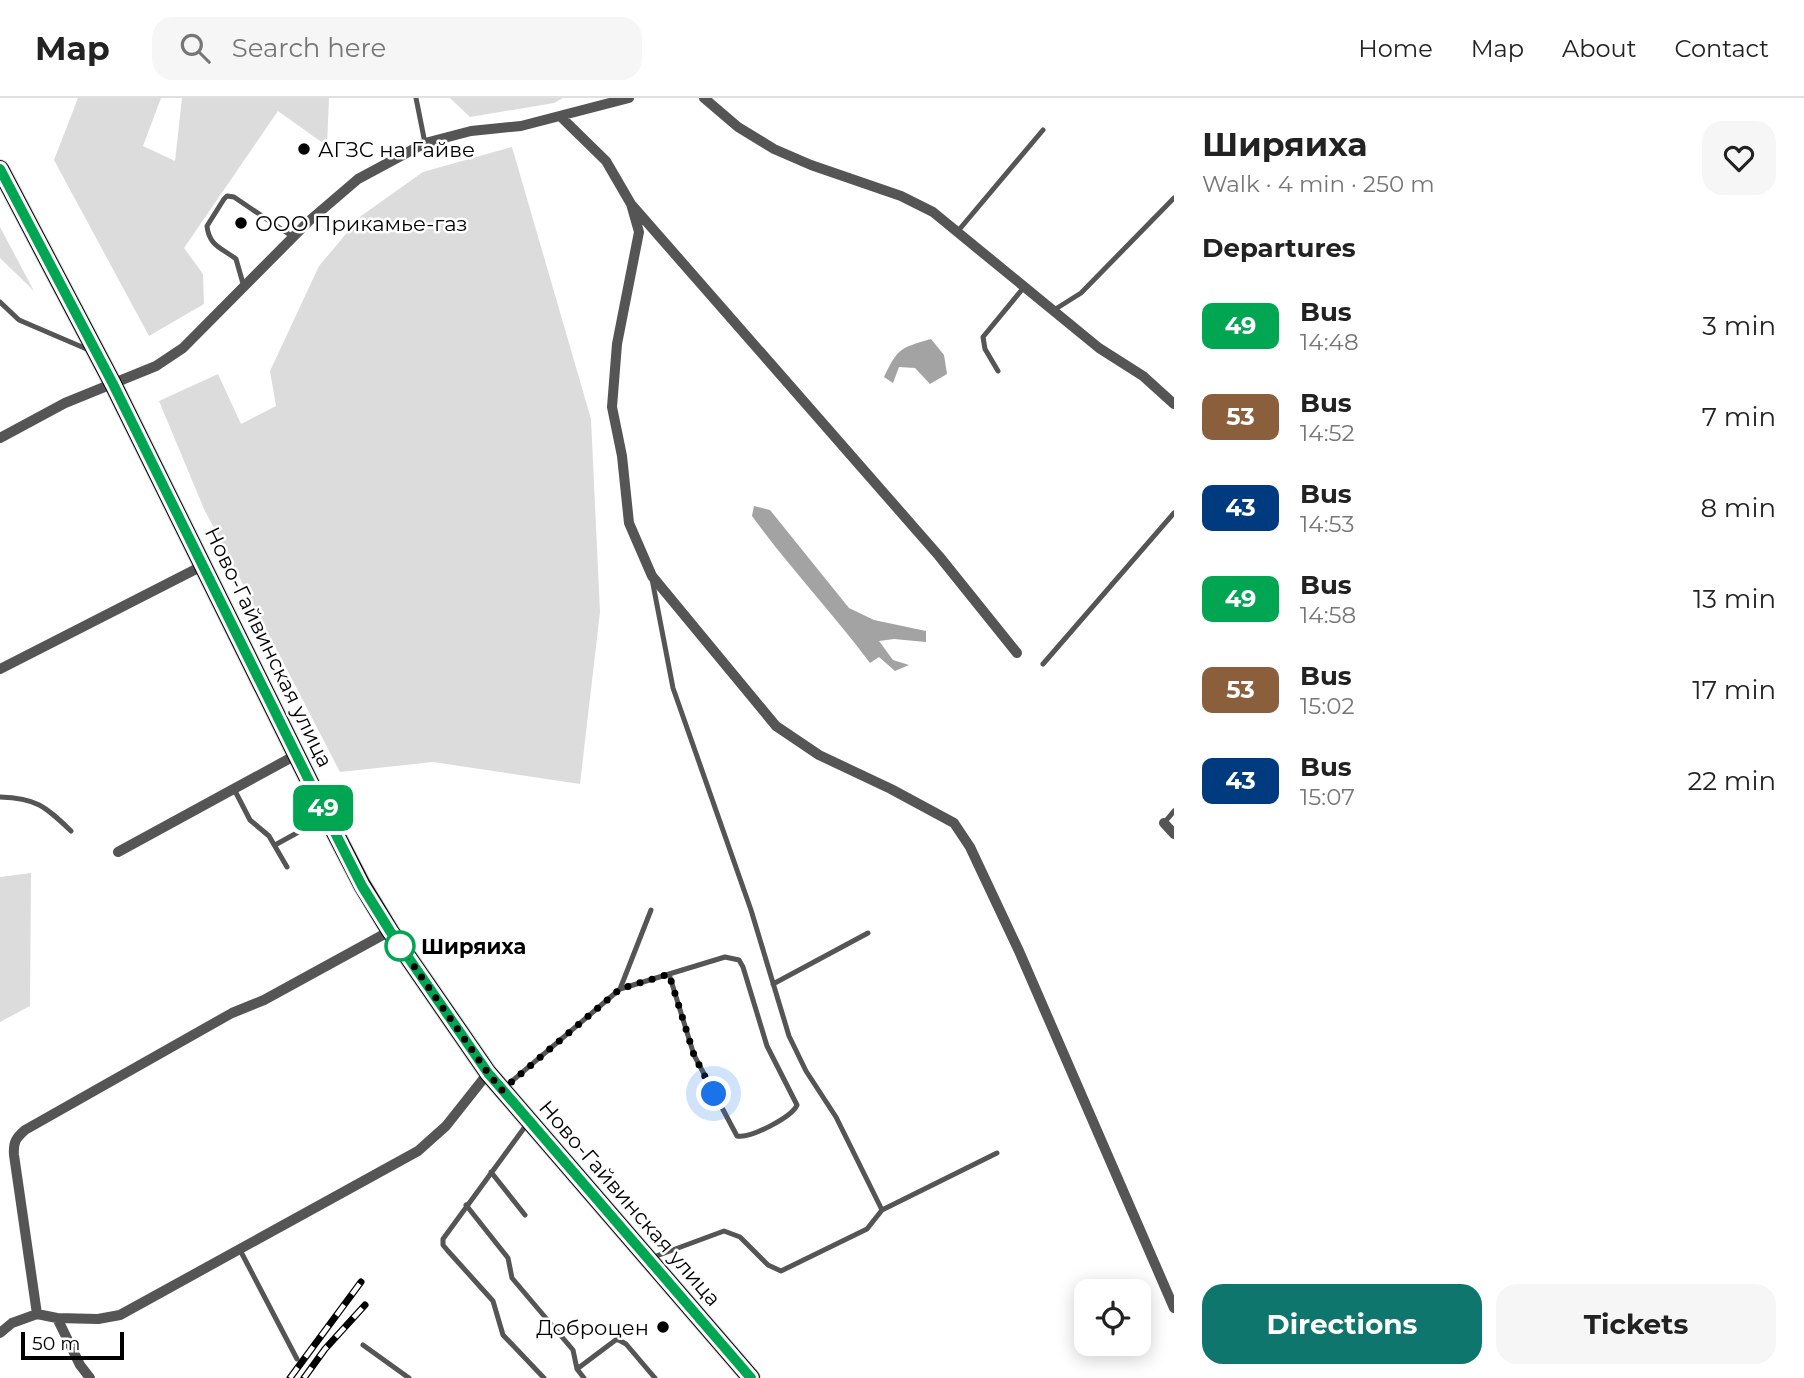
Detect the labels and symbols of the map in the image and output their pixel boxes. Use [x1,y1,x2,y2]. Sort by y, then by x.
place label: АГЗС на Гайве [318,137,475,162]
marker: АГЗС на Гайве [296,141,312,157]
place label: ООО Прикамье-газ [255,211,468,236]
marker: ООО Прикамье-газ [233,215,249,231]
street label: Ново-Гайвинская улица [200,523,338,771]
line badge: 49 [292,785,354,831]
marker: Ширяиха [385,931,415,961]
place label: Ширяиха [421,934,526,959]
your location [696,1076,731,1111]
street label: Ново-Гайвинская улица [534,1095,726,1311]
place label: Доброцен [536,1315,649,1340]
marker: Доброцен [655,1319,671,1335]
scale bar [21,1329,124,1361]

